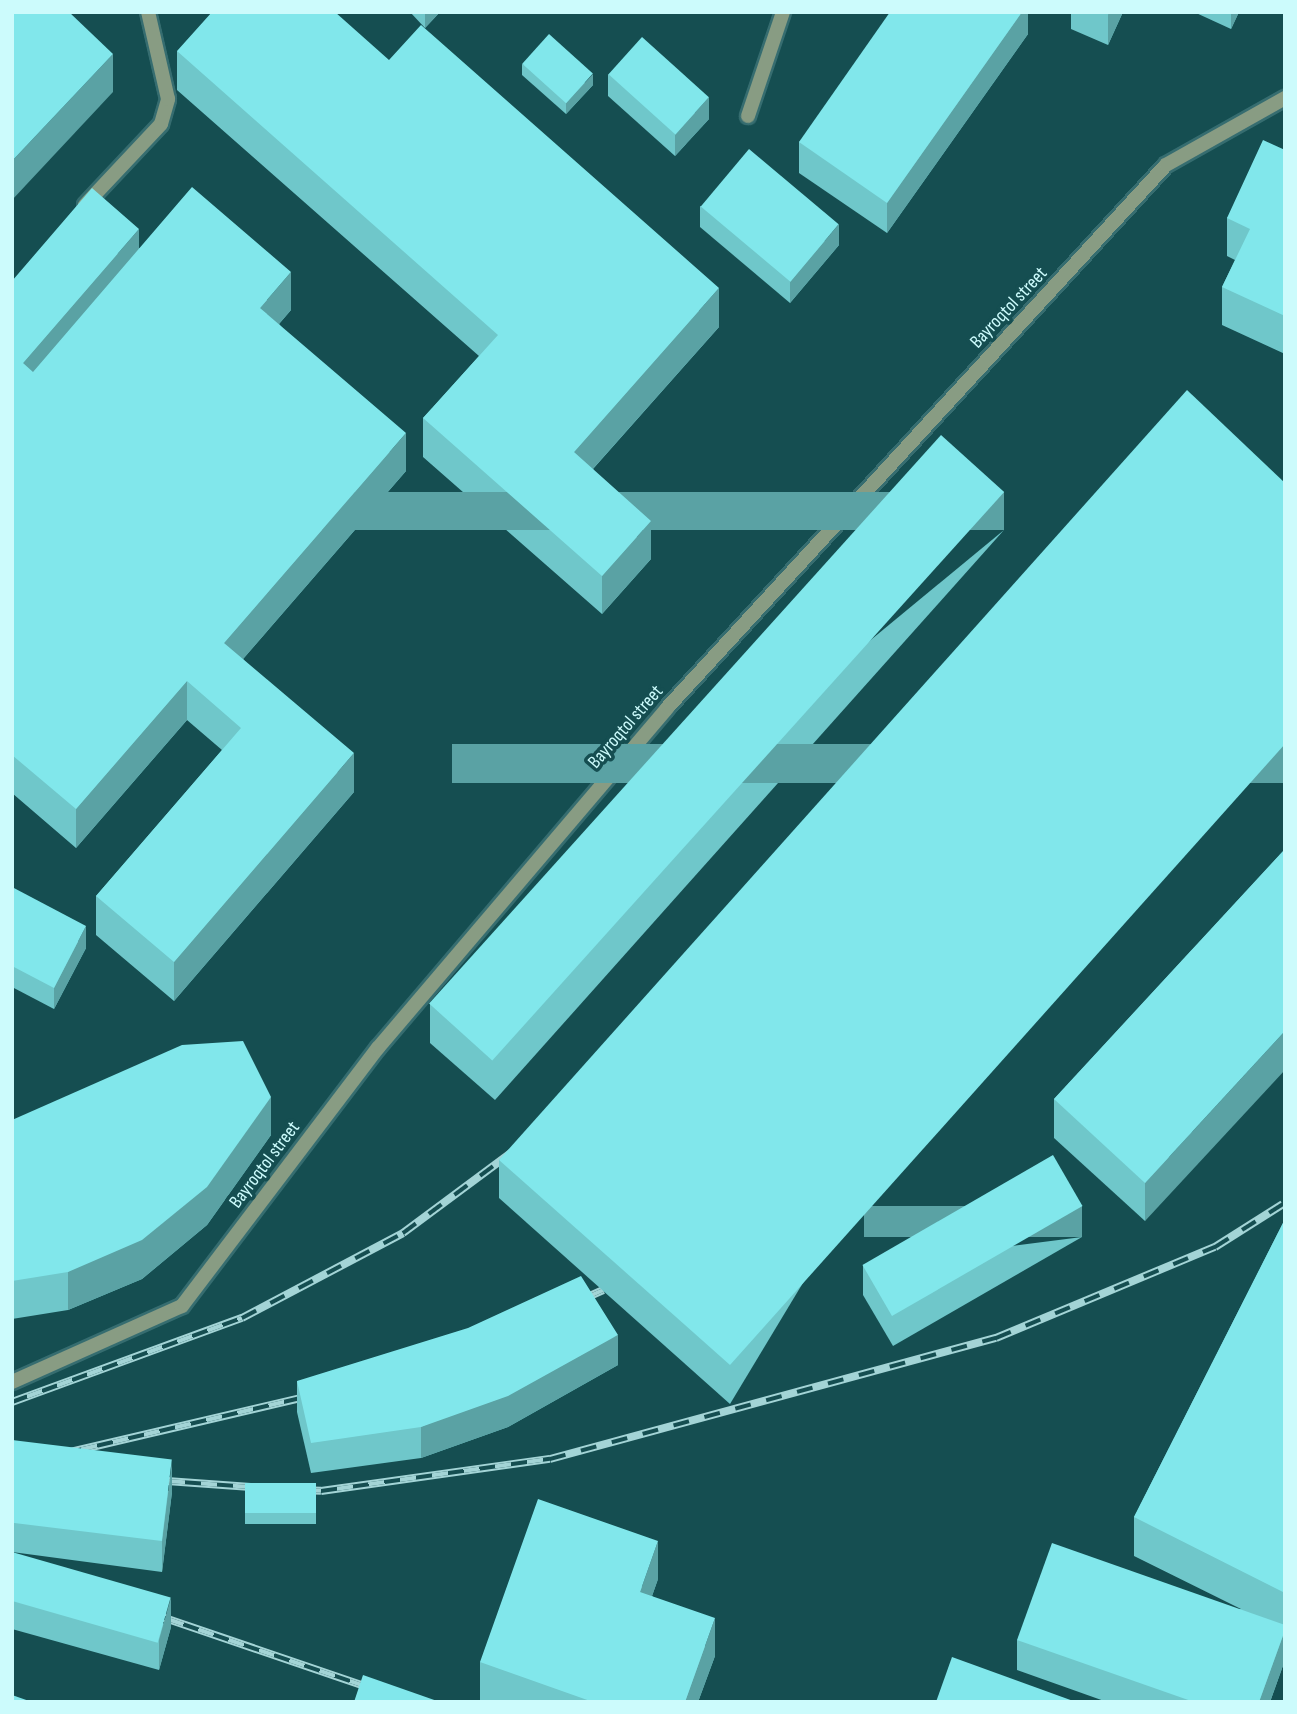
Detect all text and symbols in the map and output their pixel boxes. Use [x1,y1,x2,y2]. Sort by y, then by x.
street label: Bayroqtol street [966,263,1052,353]
street label: Bayroqtol street [584,681,668,773]
street label: Bayroqtol street [225,1117,305,1213]

